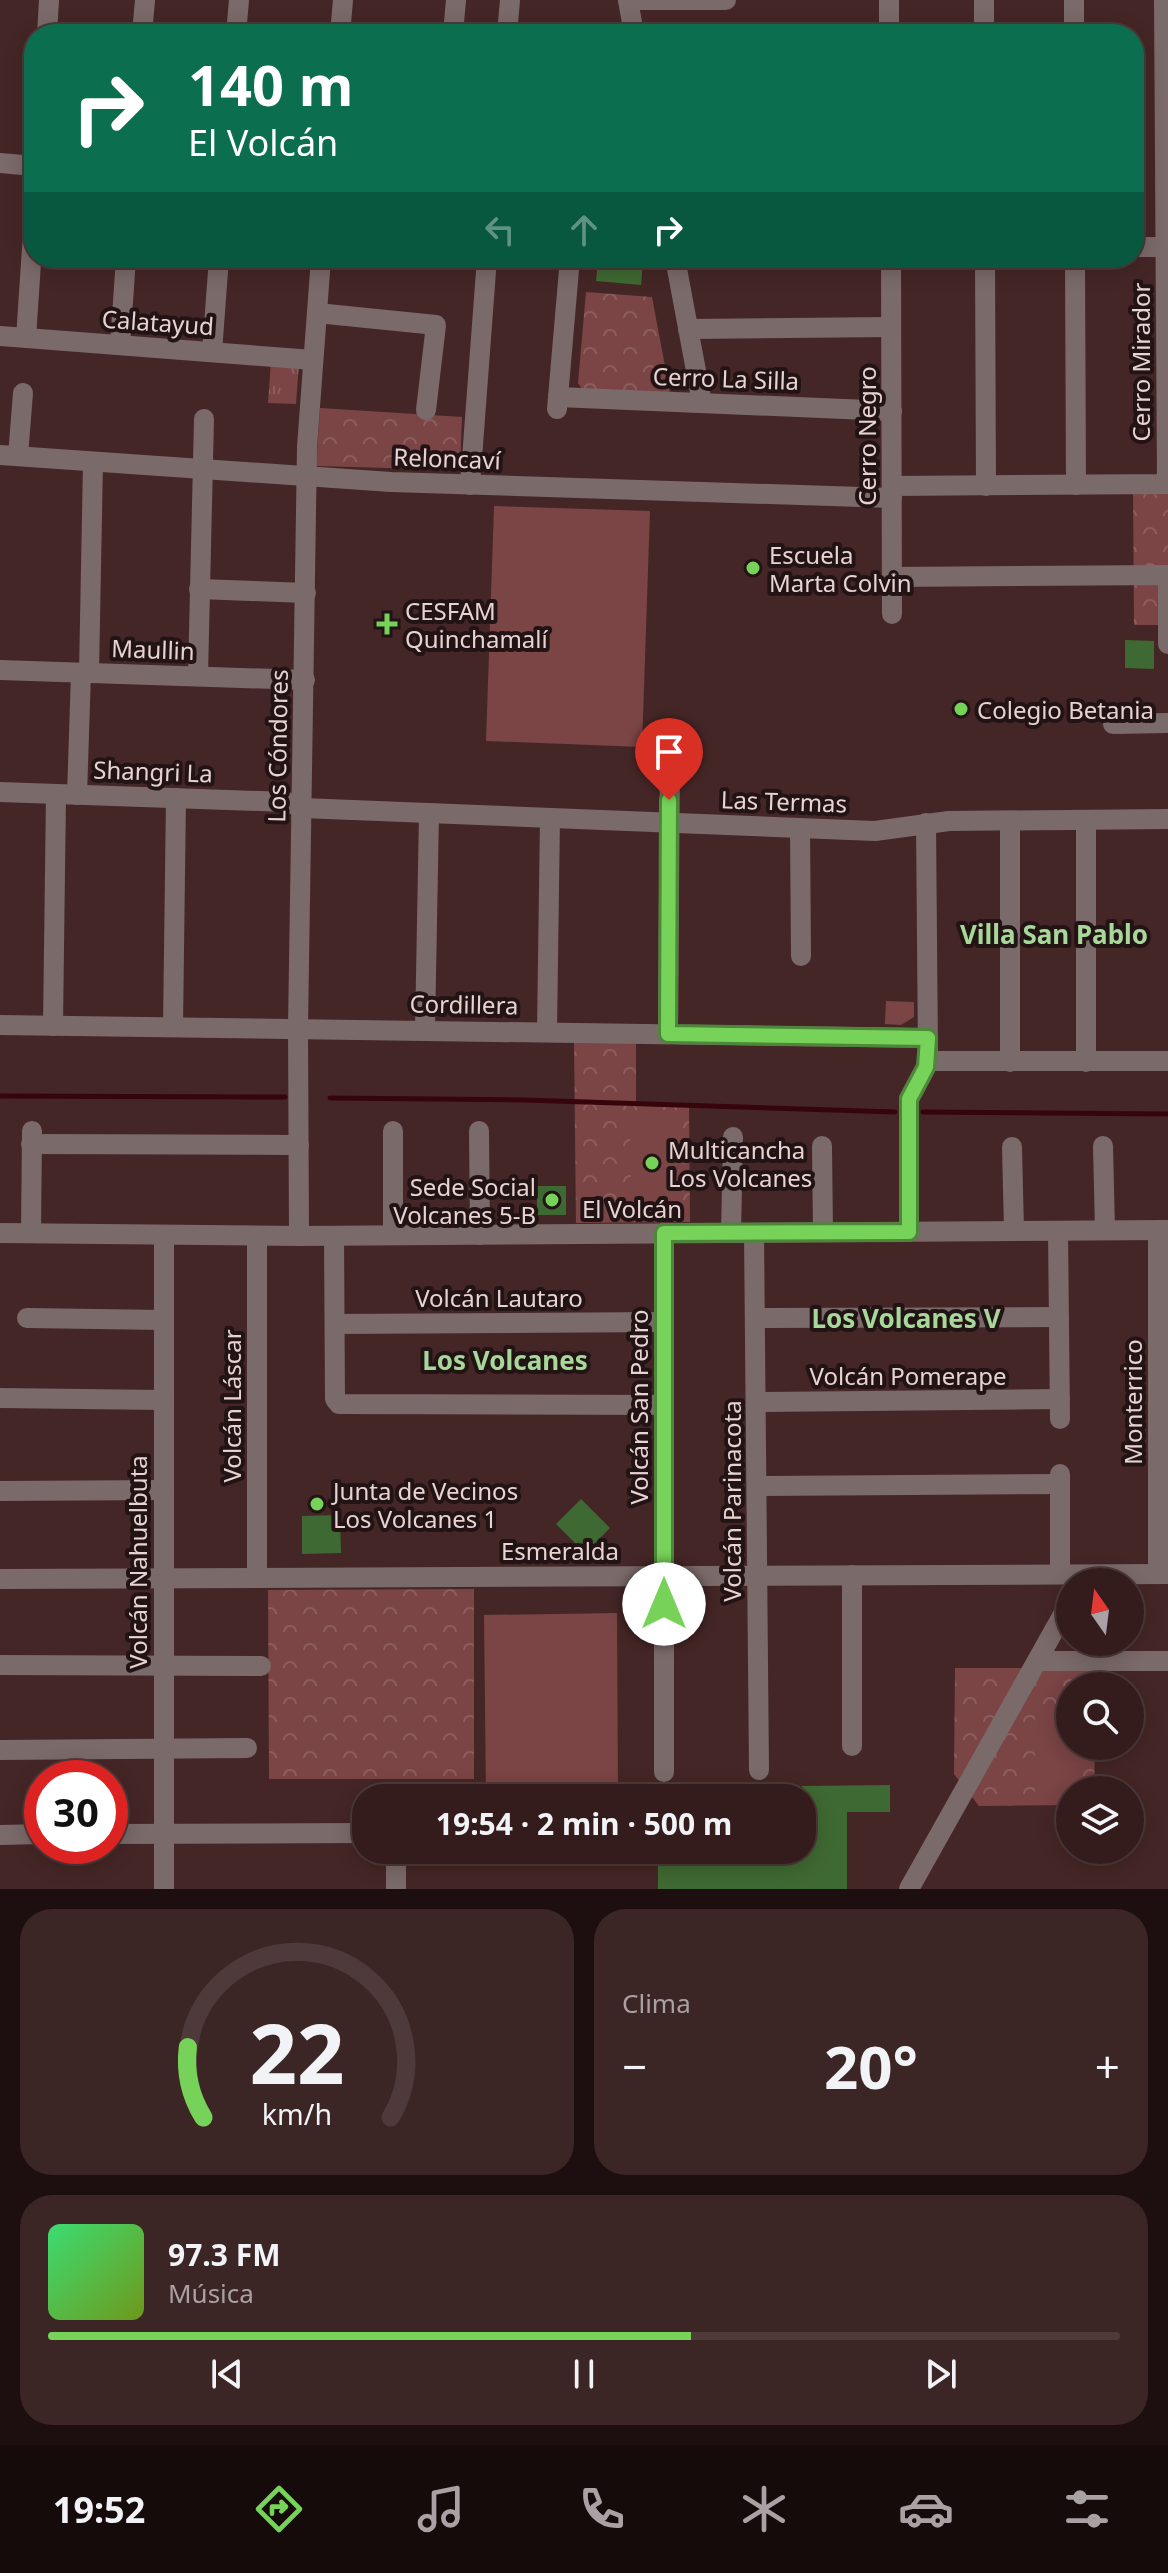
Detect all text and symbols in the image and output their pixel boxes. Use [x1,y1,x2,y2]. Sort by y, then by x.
text: 140 m [188,46,353,122]
icon: right [56,56,160,160]
text: El Volcán [188,118,338,167]
icon: left [478,208,522,252]
icon: ahead [562,208,606,252]
icon: right [646,208,690,252]
street label: Cerro Mirador [1124,282,1157,441]
street label: Calatayud [101,302,215,342]
street label: Cerro La Silla [652,359,800,397]
street label: Cerro Negro [850,366,883,506]
street label: Reloncaví [393,440,502,476]
place label: Escuela Marta Colvin [769,538,912,599]
marker: Escuela Marta Colvin [744,559,762,577]
place label: CESFAM Quinchamalí [405,594,549,655]
marker: CESFAM Quinchamalí [376,613,398,635]
street label: Maullin [111,631,195,667]
street label: Los Cóndores [259,669,295,823]
place label: Colegio Betania [977,693,1154,726]
marker: Colegio Betania [952,700,970,718]
pin [635,718,703,800]
icon: arrive [647,730,691,774]
street label: Shangri La [93,752,213,790]
street label: Las Termas [720,782,848,820]
district label: Villa San Pablo [960,916,1148,952]
street label: Cordillera [409,987,519,1021]
place label: Multicancha Los Volcanes [668,1133,812,1194]
marker: Multicancha Los Volcanes [643,1154,661,1172]
place label: Sede Social Volcanes 5-B [393,1170,536,1231]
marker: Sede Social Volcanes 5-B [543,1191,561,1209]
street label: El Volcán [582,1192,682,1225]
street label: Volcán Lautaro [415,1281,583,1314]
district label: Los Volcanes V [811,1300,1001,1336]
street label: Volcán San Pedro [622,1309,655,1505]
street label: Volcán Láscar [215,1329,248,1483]
street label: Monterrico [1116,1339,1149,1465]
district label: Los Volcanes [422,1342,588,1378]
street label: Volcán Pomerape [810,1359,1006,1392]
street label: Volcán Parinacota [715,1400,748,1602]
street label: Volcán Nahuelbuta [121,1455,154,1669]
place label: Junta de Vecinos Los Volcanes 1 [331,1474,518,1535]
marker: Junta de Vecinos Los Volcanes 1 [308,1495,326,1513]
street label: Esmeralda [501,1534,619,1567]
position arrow [622,1562,706,1646]
north arrow [1056,1568,1144,1656]
map controls [1056,1568,1144,1864]
button: search [1056,1672,1144,1760]
speed limit sign: 30 [24,1760,128,1864]
button: layers [1056,1776,1144,1864]
text: 19:54 · 2 min · 500 m [436,1803,732,1844]
text: Clima [622,1985,691,2021]
text: 22 [249,1995,345,2108]
text: 20° [824,2025,918,2107]
text: − [622,2036,647,2096]
text: + [1095,2036,1120,2096]
text: km/h [262,2094,332,2133]
text: 97.3 FM [168,2234,280,2275]
text: Música [168,2275,254,2311]
icon: previous [205,2352,249,2396]
icon: pause [562,2352,606,2396]
icon: next [919,2352,963,2396]
icon: directions [251,2481,307,2537]
icon: music [413,2481,469,2537]
icon: phone [574,2481,630,2537]
icon: climate [736,2481,792,2537]
icon: car [898,2481,954,2537]
icon: filters [1059,2481,1115,2537]
text: 19:52 [53,2485,145,2534]

